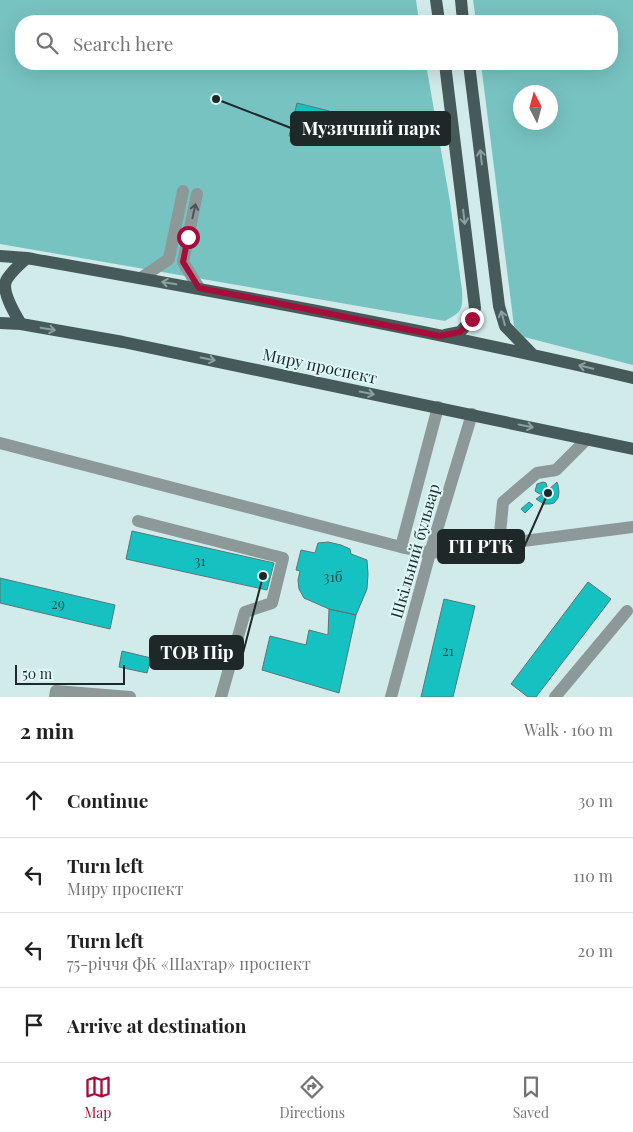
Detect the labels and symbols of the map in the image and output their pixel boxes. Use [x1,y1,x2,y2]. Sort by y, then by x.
north arrow [513,85,558,130]
callout: Музичний парк [291,112,450,145]
text: Музичний парк [302,116,440,140]
one-way arrow [476,150,486,166]
one-way arrow [190,203,199,219]
one-way arrow [459,208,469,224]
route start [177,226,200,249]
one-way arrow [161,278,177,288]
route end [461,308,484,331]
one-way arrow [497,311,507,327]
one-way arrow [40,324,56,334]
street label: Миру проспект [261,343,379,388]
one-way arrow [199,355,215,365]
one-way arrow [578,362,594,371]
one-way arrow [359,388,375,398]
one-way arrow [518,422,534,431]
street label: Шкільний бульвар [385,481,444,621]
callout: ГП РТК [438,530,524,563]
text: ГП РТК [448,534,514,558]
house number: 31 [194,551,206,570]
house number: 31б [323,567,343,586]
house number: 29 [51,594,65,613]
callout: ТОВ Пір [150,636,243,669]
text: ТОВ Пір [160,640,234,664]
house number: 21 [442,641,454,660]
scale bar [15,662,125,685]

